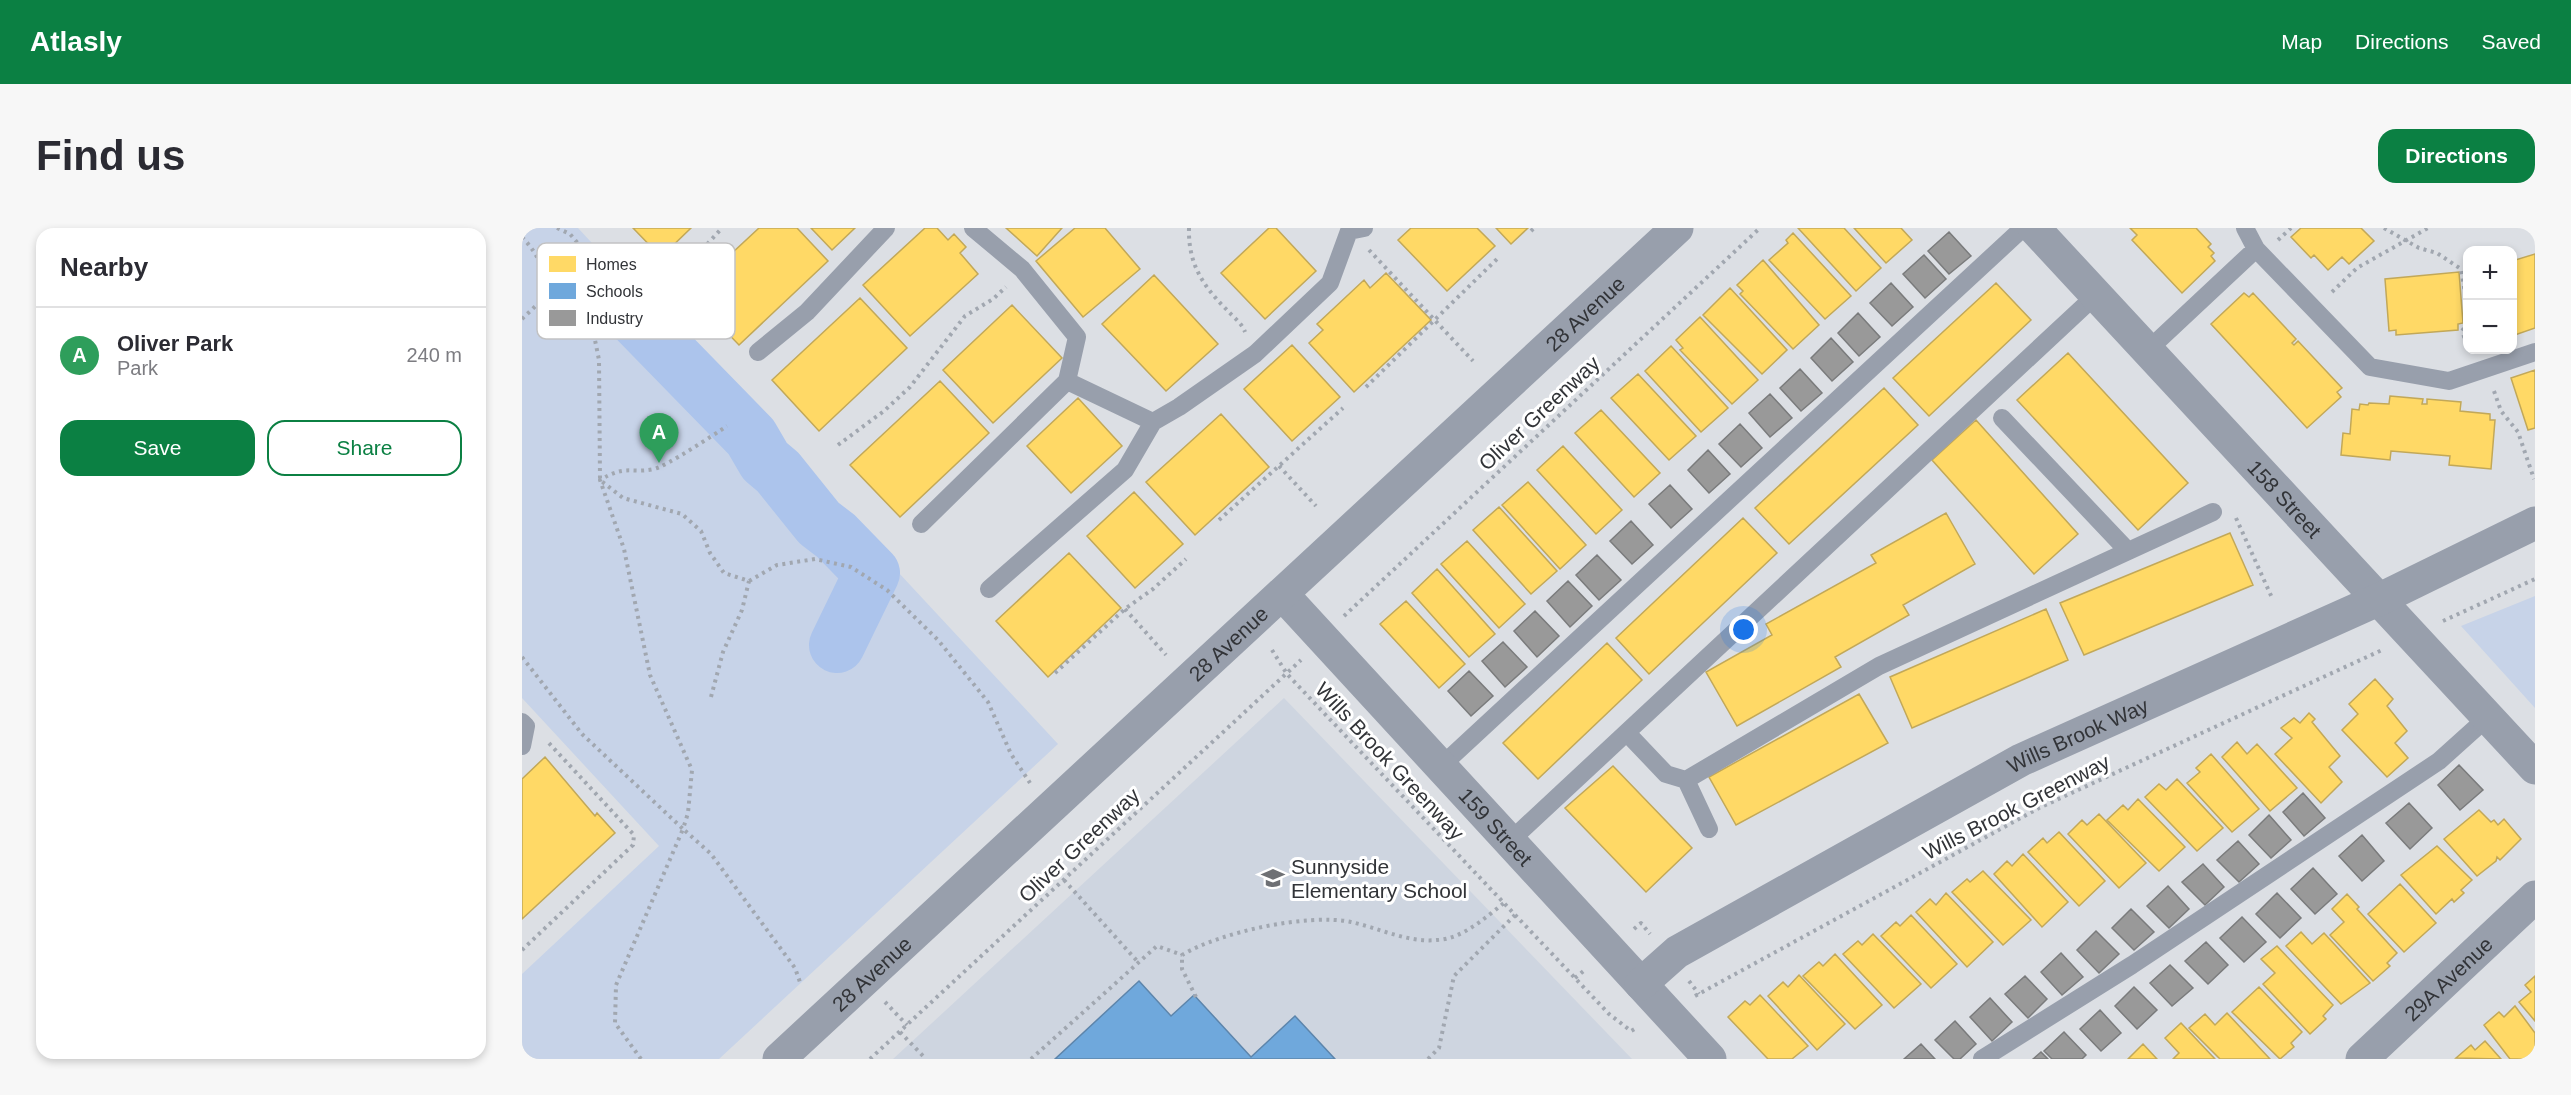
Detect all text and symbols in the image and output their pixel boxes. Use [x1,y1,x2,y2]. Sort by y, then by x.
text: Atlasly [30,26,122,57]
text: Map [2281,30,2322,53]
text: Directions [2355,30,2448,53]
text: Saved [2481,30,2541,53]
button: Directions [2378,129,2535,183]
text: Find us [36,132,185,179]
legend [537,243,735,339]
map controls [2463,246,2517,354]
button: + [2463,246,2517,300]
text: Nearby [60,252,148,282]
text: Homes [586,256,637,273]
street label: 28 Avenue [1541,271,1629,355]
text: Schools [586,283,643,300]
button: − [2463,300,2517,354]
text: Industry [586,310,643,327]
text: Oliver Park [117,331,233,356]
text: A [72,344,87,366]
text: 240 m [406,344,462,366]
street label: Oliver Greenway [1474,351,1604,475]
text: Park [117,357,158,379]
pin: A [640,414,678,463]
button: Save [60,420,255,476]
button: Share [267,420,462,476]
street label: 158 Street [2244,455,2326,542]
street label: 28 Avenue [1184,601,1272,685]
your location [1729,615,1758,644]
street label: Wills Brook Greenway [1311,678,1469,845]
street label: Wills Brook Way [2003,693,2152,777]
street label: Wills Brook Greenway [1919,750,2114,864]
street label: Oliver Greenway [1014,783,1144,907]
street label: 159 Street [1455,783,1537,870]
place label: Sunnyside Elementary School [1291,855,1467,902]
school or university icon: Sunnyside Elementary School [1260,865,1286,891]
street label: 28 Avenue [827,931,916,1015]
street label: 29A Avenue [2399,932,2497,1025]

